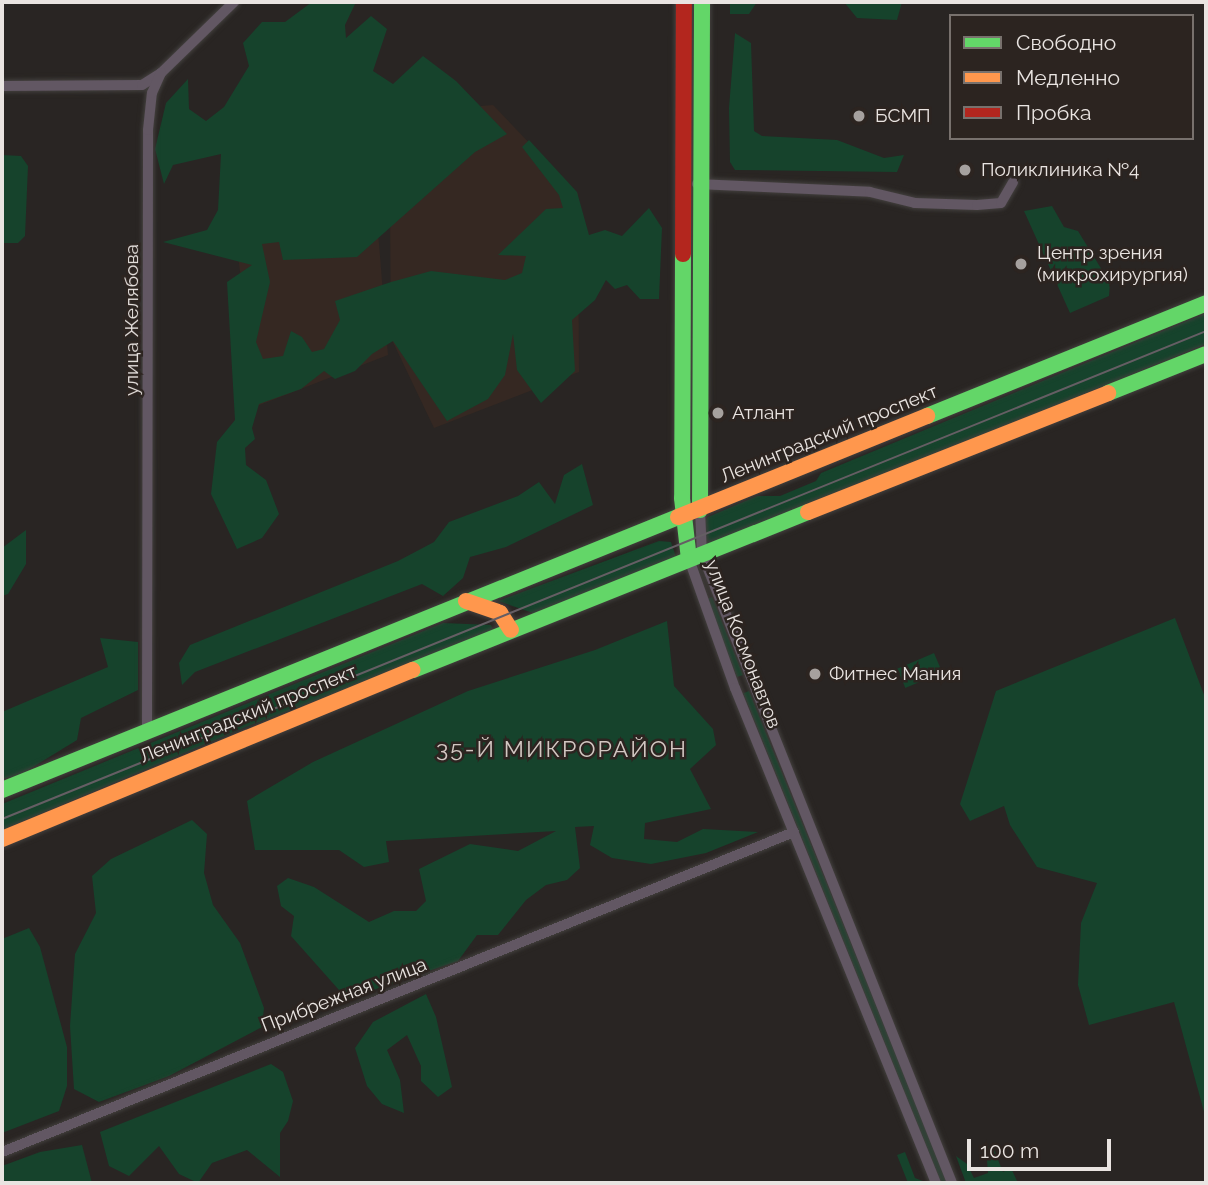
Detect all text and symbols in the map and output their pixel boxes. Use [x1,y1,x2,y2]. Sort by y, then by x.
legend [949,14,1194,140]
text: Свободно [1016,30,1116,55]
text: Медленно [1016,65,1120,90]
text: Пробка [1016,100,1092,125]
place label: БСМП [875,105,931,127]
marker: БСМП [849,106,869,126]
place label: Поликлиника №4 [981,159,1139,181]
marker: Поликлиника №4 [955,160,975,180]
place label: Центр зрения (микрохирургия) [1037,242,1188,286]
street label: улица Желябова [121,244,143,396]
marker: Центр зрения (микрохирургия) [1011,254,1031,274]
street label: Ленинградский проспект [717,380,941,488]
place label: Атлант [732,402,794,424]
marker: Атлант [710,405,726,421]
street label: улица Космонавтов [700,557,786,731]
street label: Ленинградский проспект [136,660,360,768]
place label: Фитнес Мания [829,663,961,685]
marker: Фитнес Мания [807,666,823,682]
district label: 35-Й МИКРОРАЙОН [438,735,686,763]
street label: Прибрежная улица [258,953,430,1037]
scale bar [970,1126,1114,1170]
text: 100 m [980,1138,1039,1163]

